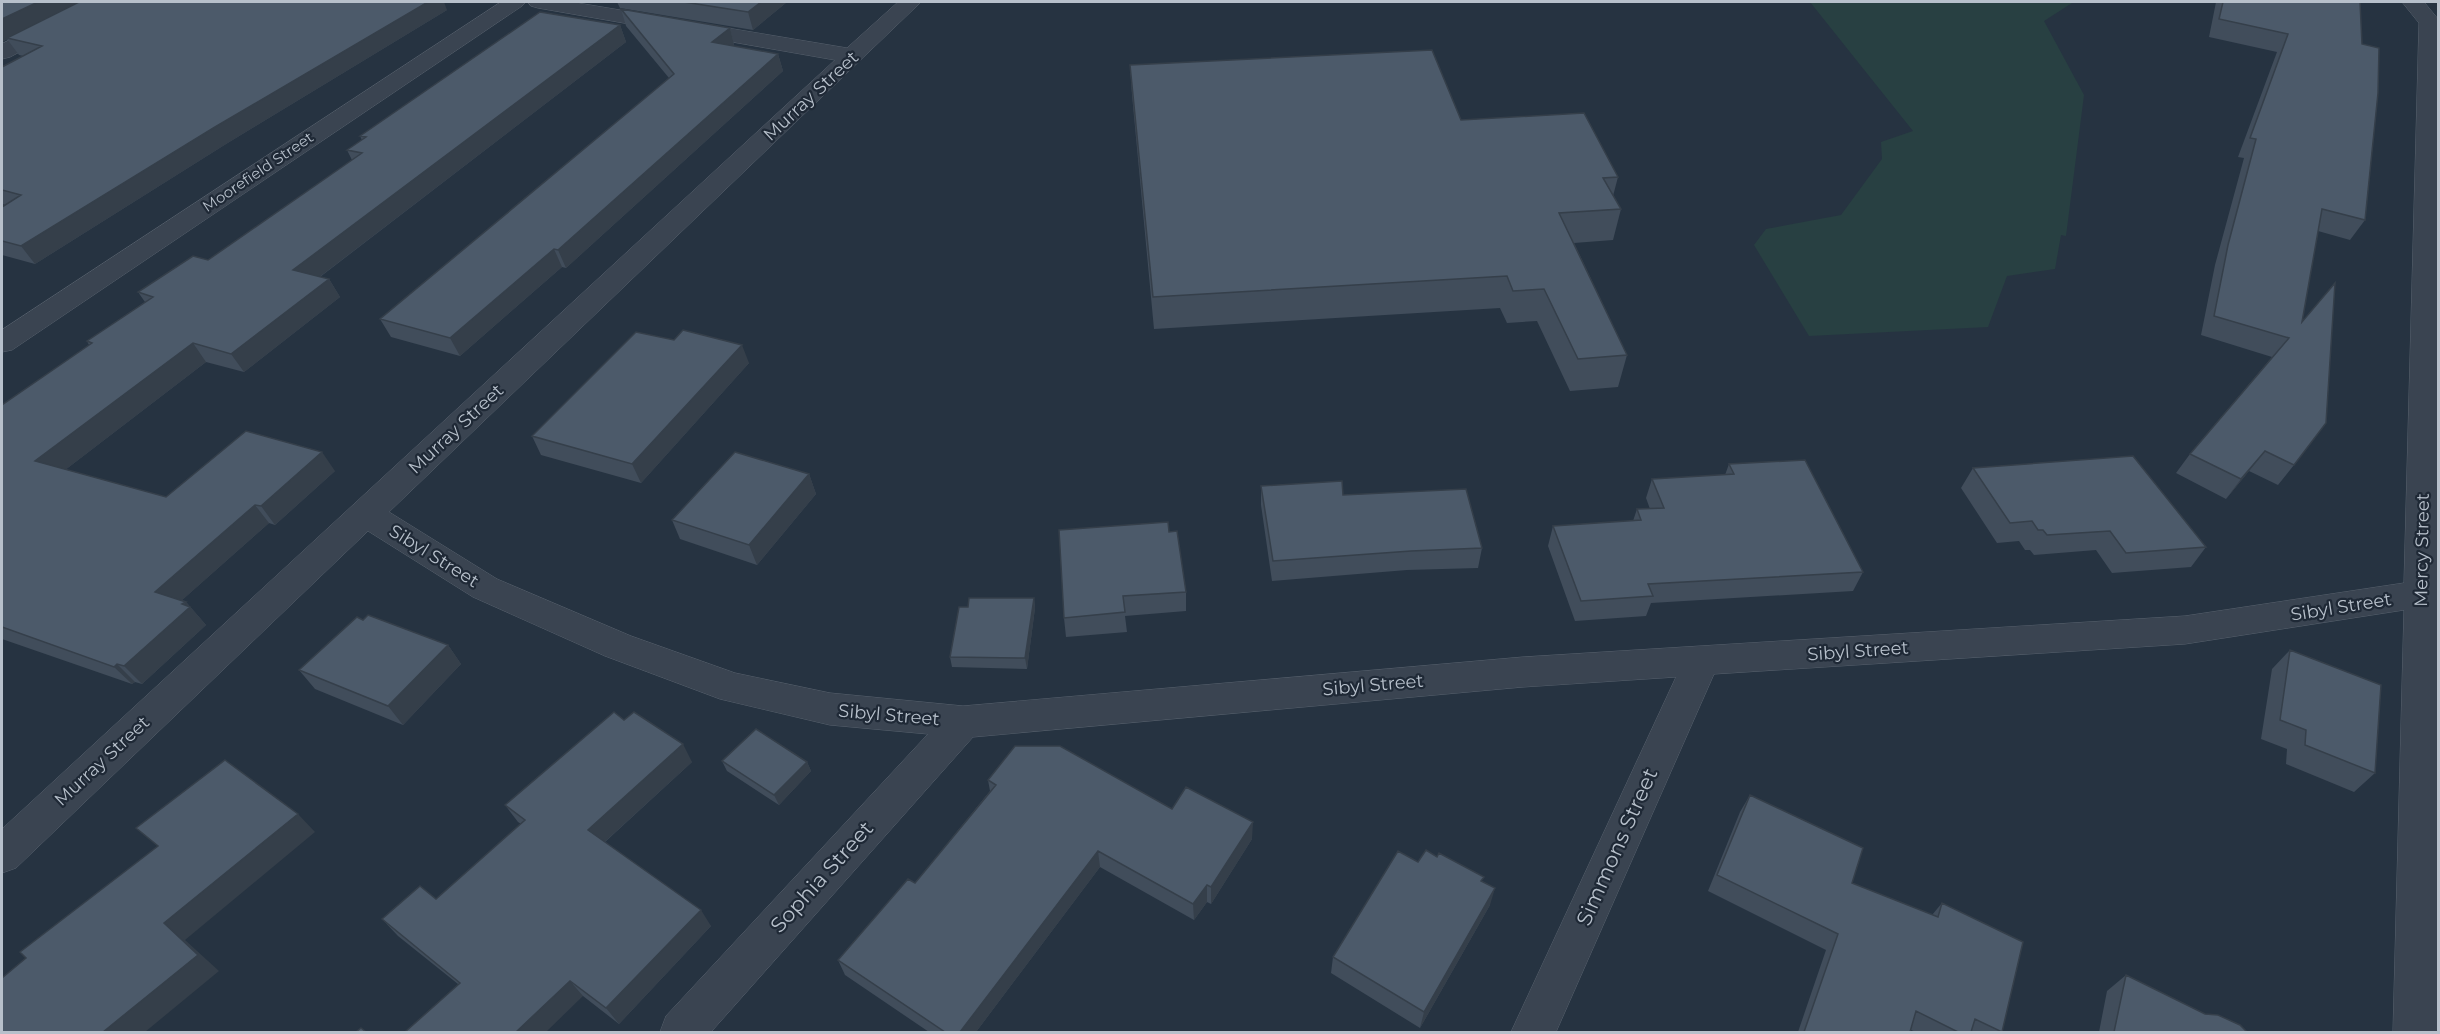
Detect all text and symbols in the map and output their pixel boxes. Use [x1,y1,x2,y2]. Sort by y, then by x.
street label: Murray Street [759,46,863,146]
street label: Moorefield Street [199,127,317,216]
street label: Murray Street [404,379,508,479]
street label: Mercy Street [2410,493,2434,607]
street label: Sibyl Street [385,520,483,592]
street label: Sibyl Street [2289,588,2393,626]
street label: Sibyl Street [1807,636,1909,666]
street label: Sibyl Street [1321,670,1425,700]
street label: Sibyl Street [837,700,941,730]
street label: Murray Street [50,711,154,811]
street label: Simmons Street [1571,764,1662,929]
street label: Sophia Street [765,816,878,938]

